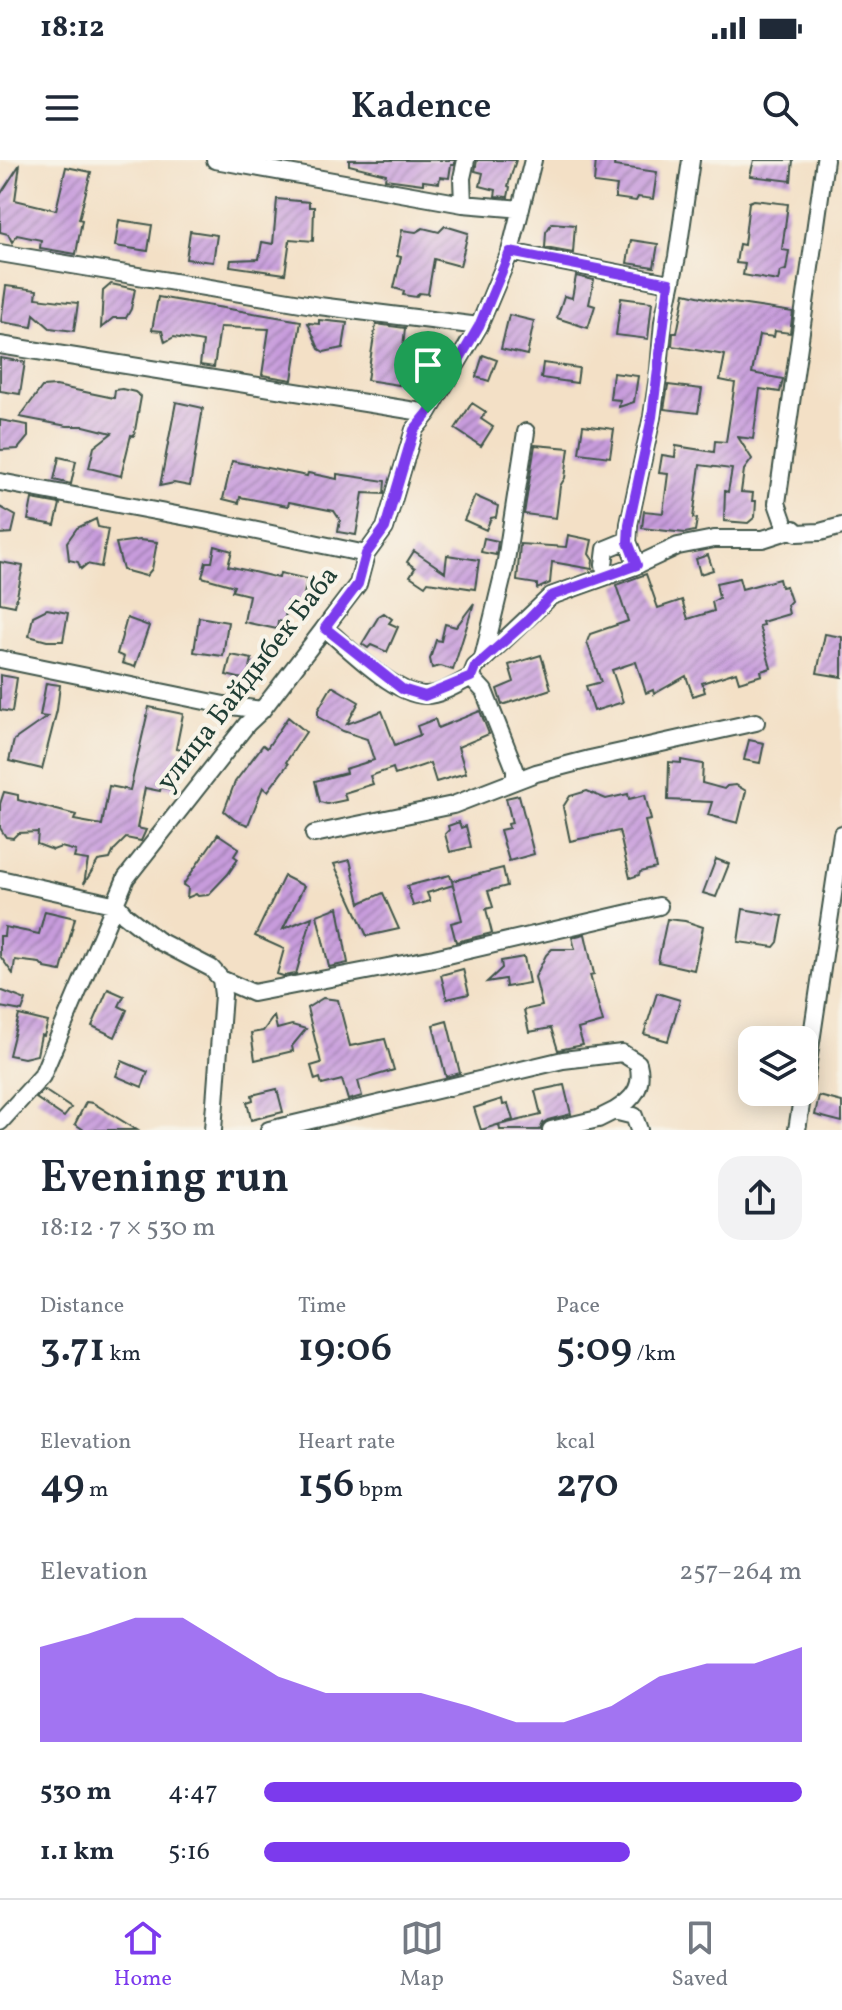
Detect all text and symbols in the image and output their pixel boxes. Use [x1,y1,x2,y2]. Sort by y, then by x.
text: 18:12 [40,7,105,49]
text: Kadence [351,83,491,133]
icon: menu [40,86,84,130]
icon: search [758,86,802,130]
pin [394,331,462,413]
icon: arrive [406,343,450,387]
street label: улица Байдыбек Баба [148,558,348,800]
map controls [738,1026,818,1106]
button: layers [738,1026,818,1106]
text: Evening run [40,1149,289,1210]
button: share [718,1156,802,1240]
text: 18:12 · 7 × 530 m [40,1210,215,1246]
text: Distance [40,1291,124,1322]
text: Time [298,1291,346,1322]
text: Pace [556,1291,600,1322]
text: 3.71 [40,1322,105,1378]
text: 19:06 [298,1322,392,1378]
text: 5:09 [556,1322,632,1378]
text: km [105,1339,141,1370]
text: /km [632,1339,676,1370]
text: Elevation [40,1427,131,1458]
text: Heart rate [298,1427,395,1458]
text: kcal [556,1427,595,1458]
text: 49 [40,1458,85,1514]
text: 156 [298,1458,354,1514]
text: 270 [556,1458,619,1514]
text: m [85,1475,109,1506]
text: bpm [354,1475,403,1506]
text: Elevation [40,1554,148,1590]
text: 257–264 m [679,1554,802,1590]
text: 530 m [40,1774,112,1810]
text: 4:47 [168,1774,218,1810]
text: 1.1 km [40,1834,114,1870]
text: 5:16 [168,1834,210,1870]
tab: Home [114,1916,172,1995]
tab: Map [400,1916,444,1995]
tab: Saved [671,1916,728,1995]

